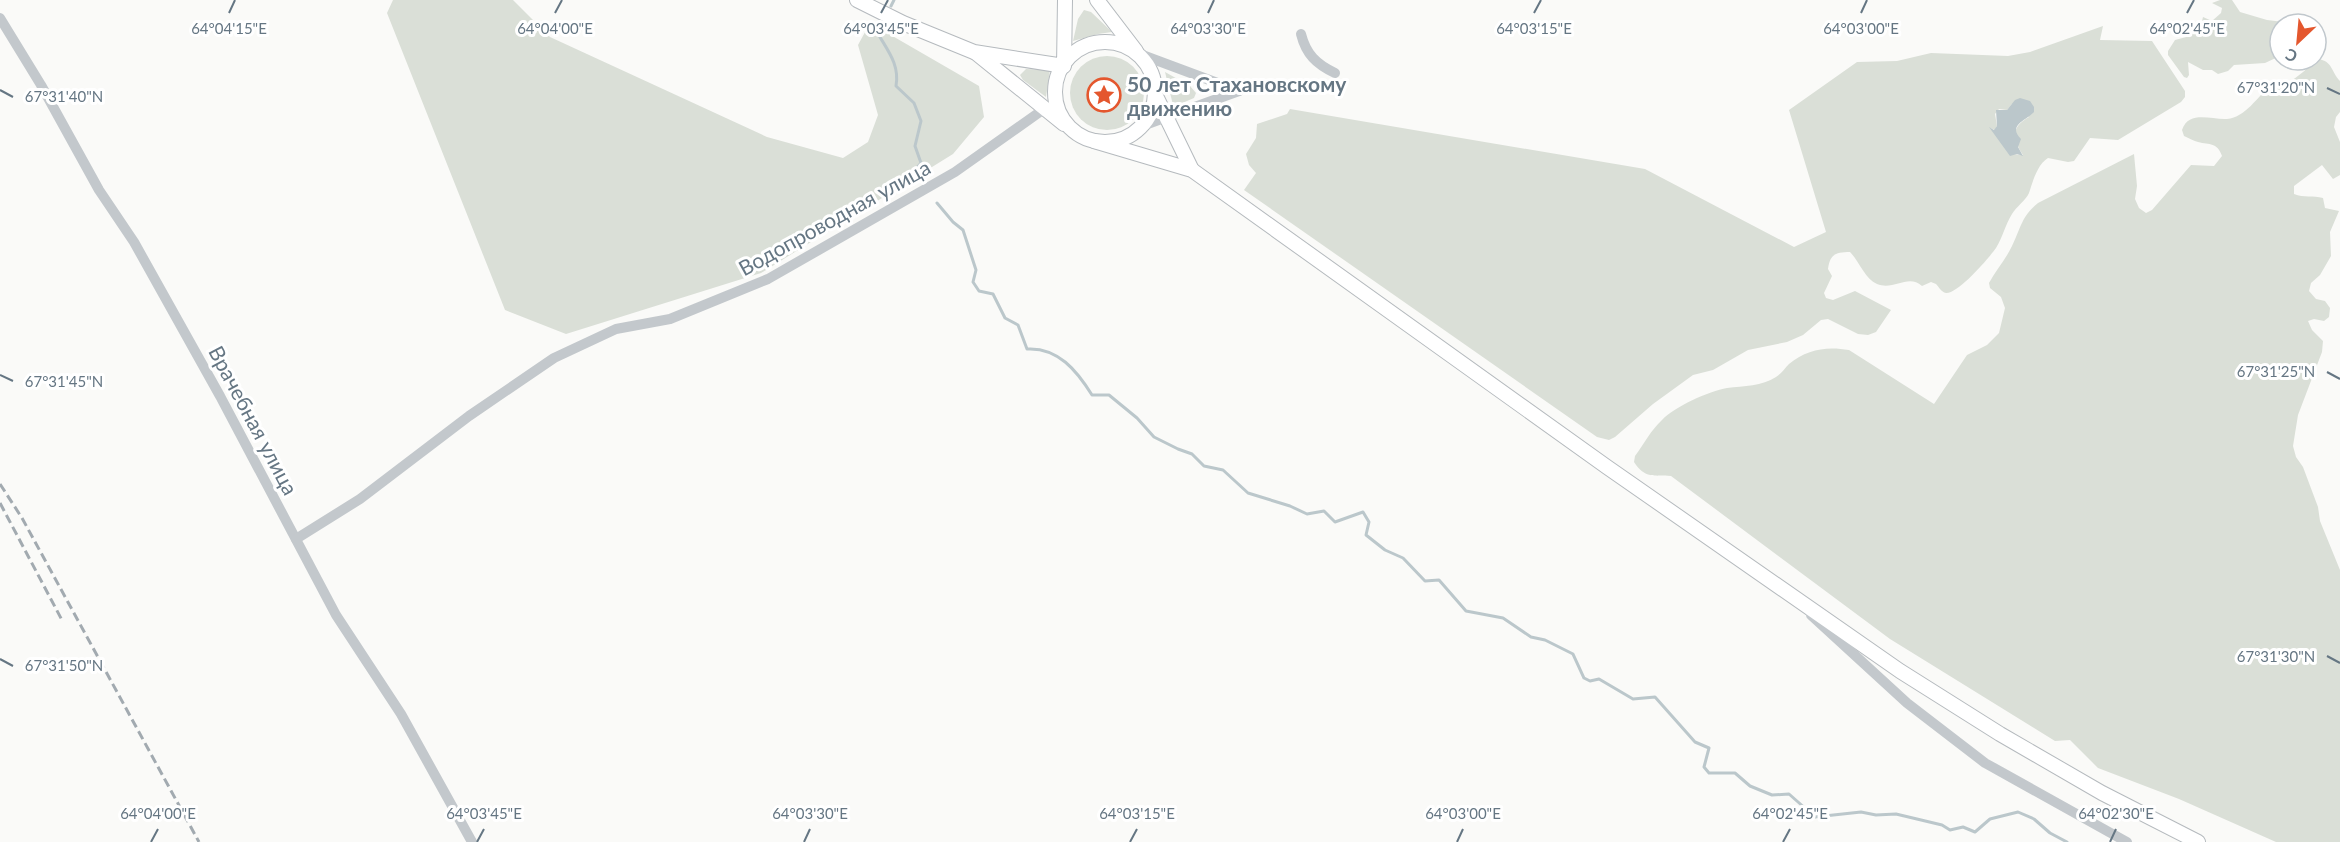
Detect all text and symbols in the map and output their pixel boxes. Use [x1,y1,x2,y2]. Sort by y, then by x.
north arrow [2268,12,2328,72]
text: 64°04'15"E [191,19,267,37]
text: 64°04'00"E [517,19,593,37]
text: 64°03'45"E [843,19,919,37]
text: 64°03'30"E [1170,19,1246,37]
text: 64°03'15"E [1496,19,1572,37]
text: 64°03'00"E [1823,19,1899,37]
text: 64°02'45"E [2149,19,2225,37]
text: С [2282,45,2300,67]
place label: 50 лет Стахановскому движению [1127,71,1347,120]
place icon: 50 лет Стахановскому движению [1086,77,1122,113]
text: 67°31'20"N [2237,78,2315,96]
text: 67°31'40"N [25,87,103,105]
street label: Водопроводная улица [734,154,934,280]
street label: Врачебная улица [204,341,304,499]
text: 67°31'25"N [2237,362,2315,380]
text: 67°31'45"N [25,372,103,390]
text: 67°31'30"N [2237,647,2315,665]
text: 67°31'50"N [25,656,103,674]
text: 64°04'00"E [120,804,196,822]
text: 64°03'45"E [446,804,522,822]
text: 64°03'30"E [772,804,848,822]
text: 64°03'15"E [1099,804,1175,822]
text: 64°03'00"E [1425,804,1501,822]
text: 64°02'45"E [1752,804,1828,822]
text: 64°02'30"E [2078,804,2154,822]

